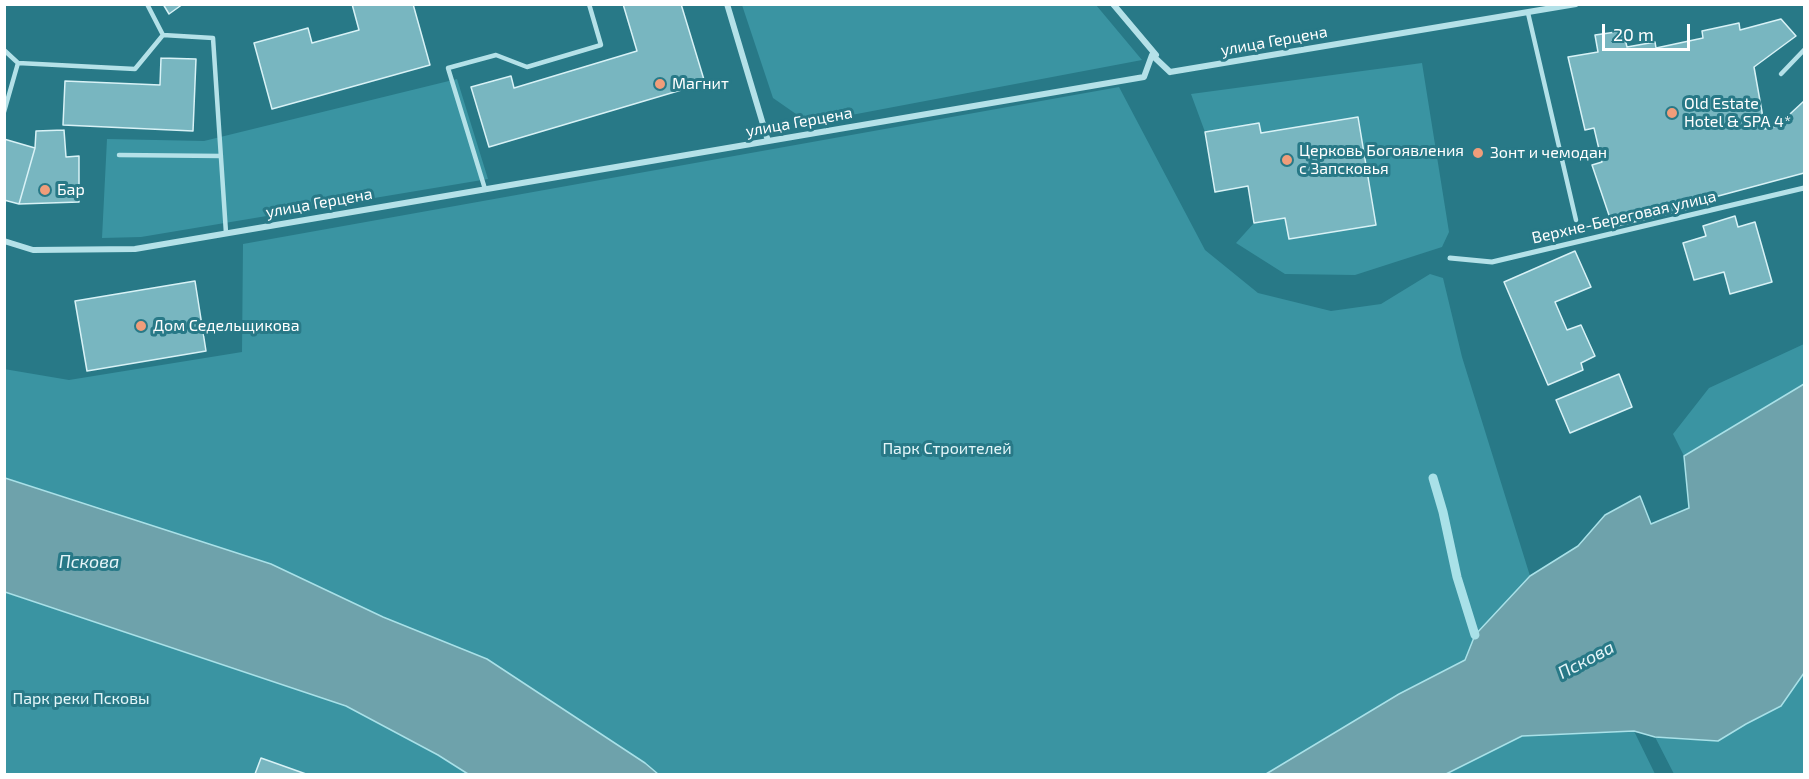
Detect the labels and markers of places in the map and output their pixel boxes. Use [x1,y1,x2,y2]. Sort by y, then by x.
place label: Магнит [672,74,729,94]
marker: Магнит [653,77,667,91]
place label: Old Estate Hotel & SPA 4* [1684,94,1791,132]
marker: Old Estate Hotel & SPA 4* [1665,106,1679,120]
place label: Церковь Богоявления с Запсковья [1299,141,1464,179]
place label: Зонт и чемодан [1490,143,1607,163]
marker: Зонт и чемодан [1471,146,1485,160]
marker: Церковь Богоявления с Запсковья [1280,153,1294,167]
place label: Бар [57,180,85,200]
marker: Бар [38,183,52,197]
place label: Дом Седельщикова [153,316,300,336]
marker: Дом Седельщикова [134,319,148,333]

